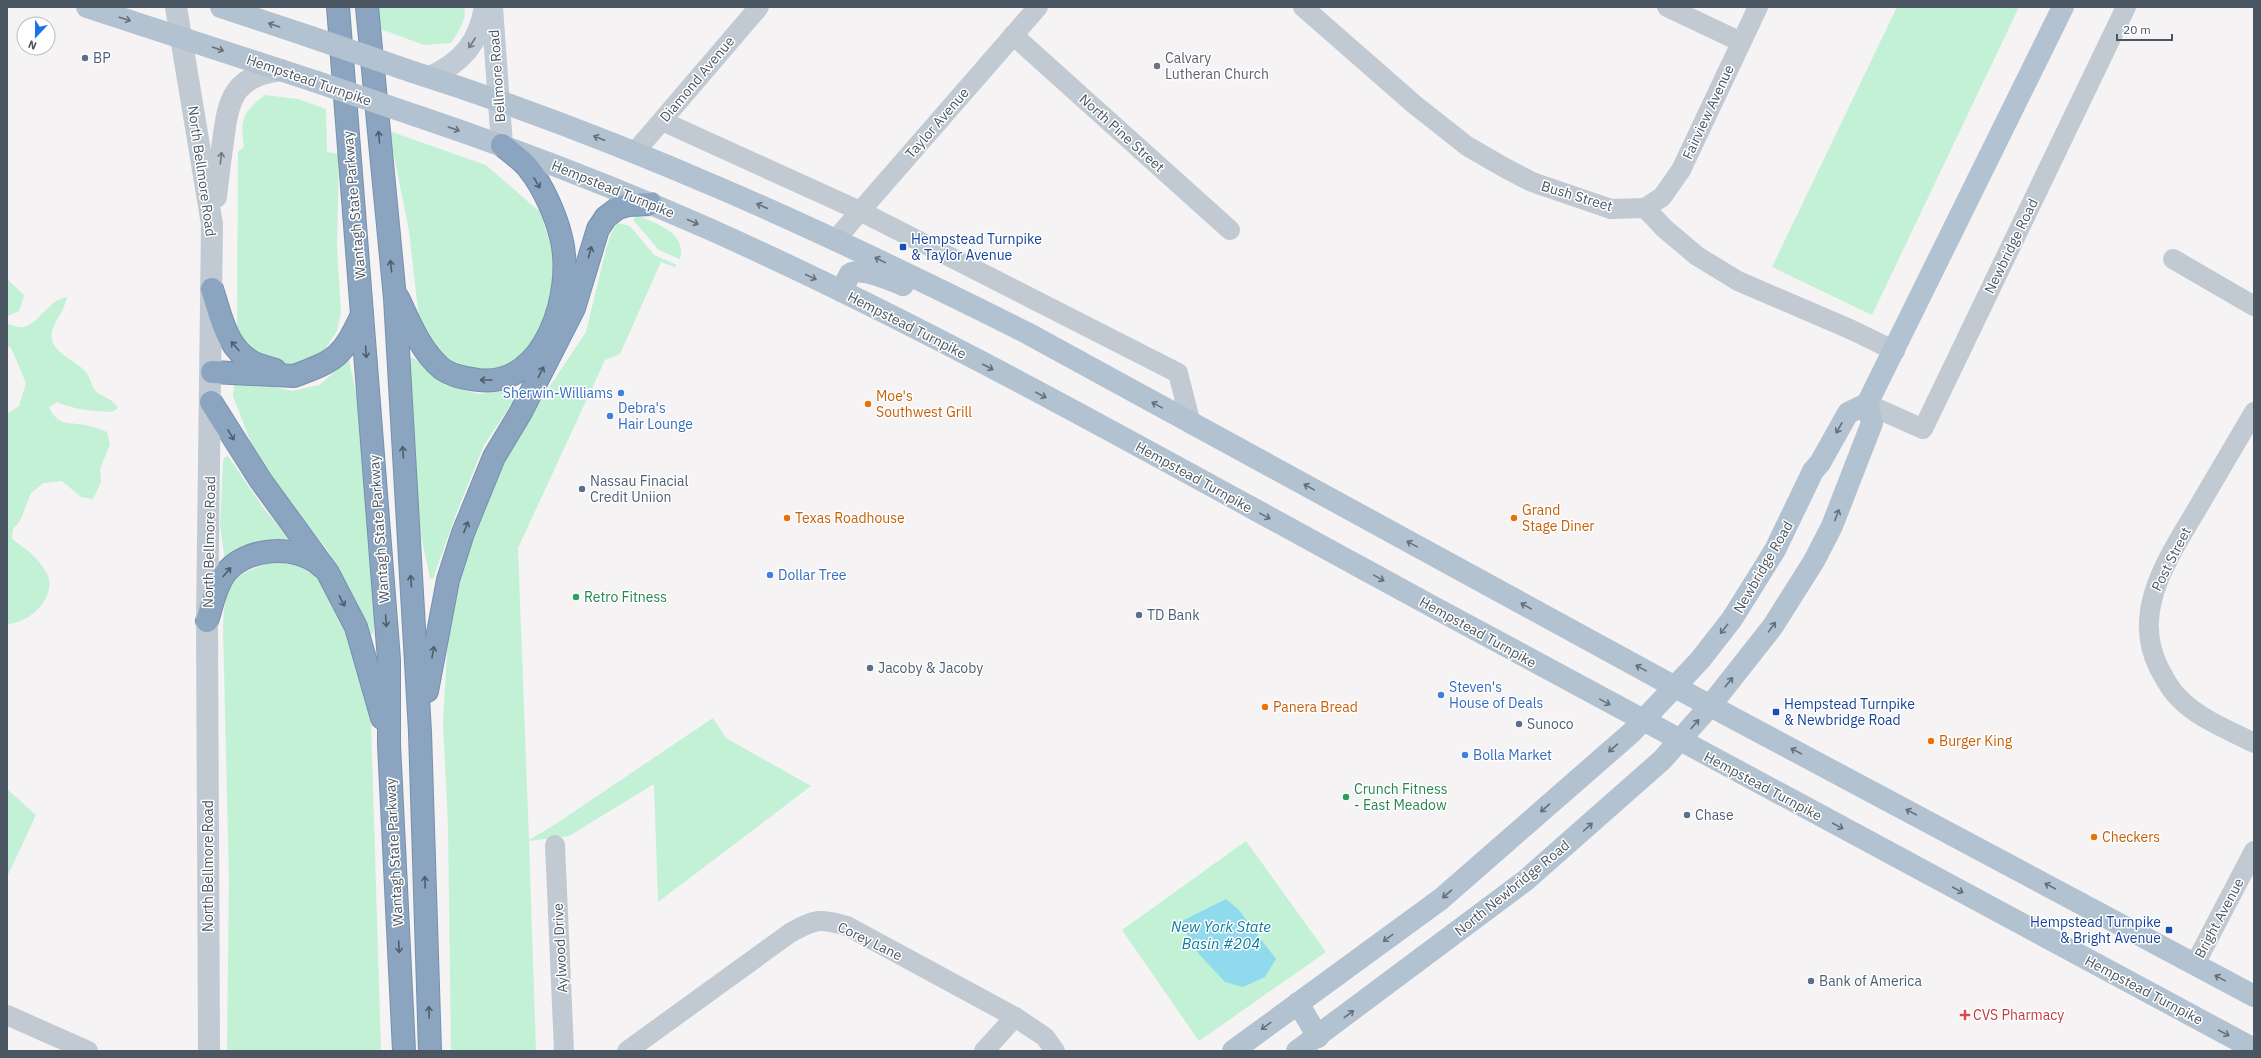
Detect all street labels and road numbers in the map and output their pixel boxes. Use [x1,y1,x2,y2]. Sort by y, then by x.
street label: Bellmore Road [485,29,509,123]
street label: Diamond Avenue [656,32,738,126]
street label: Hempstead Turnpike [244,50,374,110]
street label: Fairview Avenue [1678,62,1738,162]
street label: Taylor Avenue [901,84,973,162]
street label: North Pine Street [1076,90,1168,176]
street label: North Bellmore Road [184,104,220,238]
street label: Wantagh State Parkway [339,130,369,280]
street label: Hempstead Turnpike [549,156,677,222]
street label: Bush Street [1539,177,1615,215]
street label: Newbridge Road [1980,195,2042,297]
street label: Hempstead Turnpike [845,287,970,363]
street label: Hempstead Turnpike [1132,437,1256,517]
street label: Wantagh State Parkway [365,454,393,604]
street label: North Bellmore Road [199,476,219,608]
street label: Newbridge Road [1729,518,1797,616]
street label: Post Street [2147,524,2195,594]
street label: Hempstead Turnpike [1416,592,1540,672]
street label: Hempstead Turnpike [1701,747,1825,825]
street label: Wantagh State Parkway [381,777,407,927]
street label: North Bellmore Road [199,800,217,932]
street label: North Newbridge Road [1451,836,1573,940]
street label: Bright Avenue [2190,875,2248,961]
street label: Aylwood Drive [549,902,571,993]
street label: Corey Lane [835,918,906,964]
street label: Hempstead Turnpike [2082,951,2206,1029]

